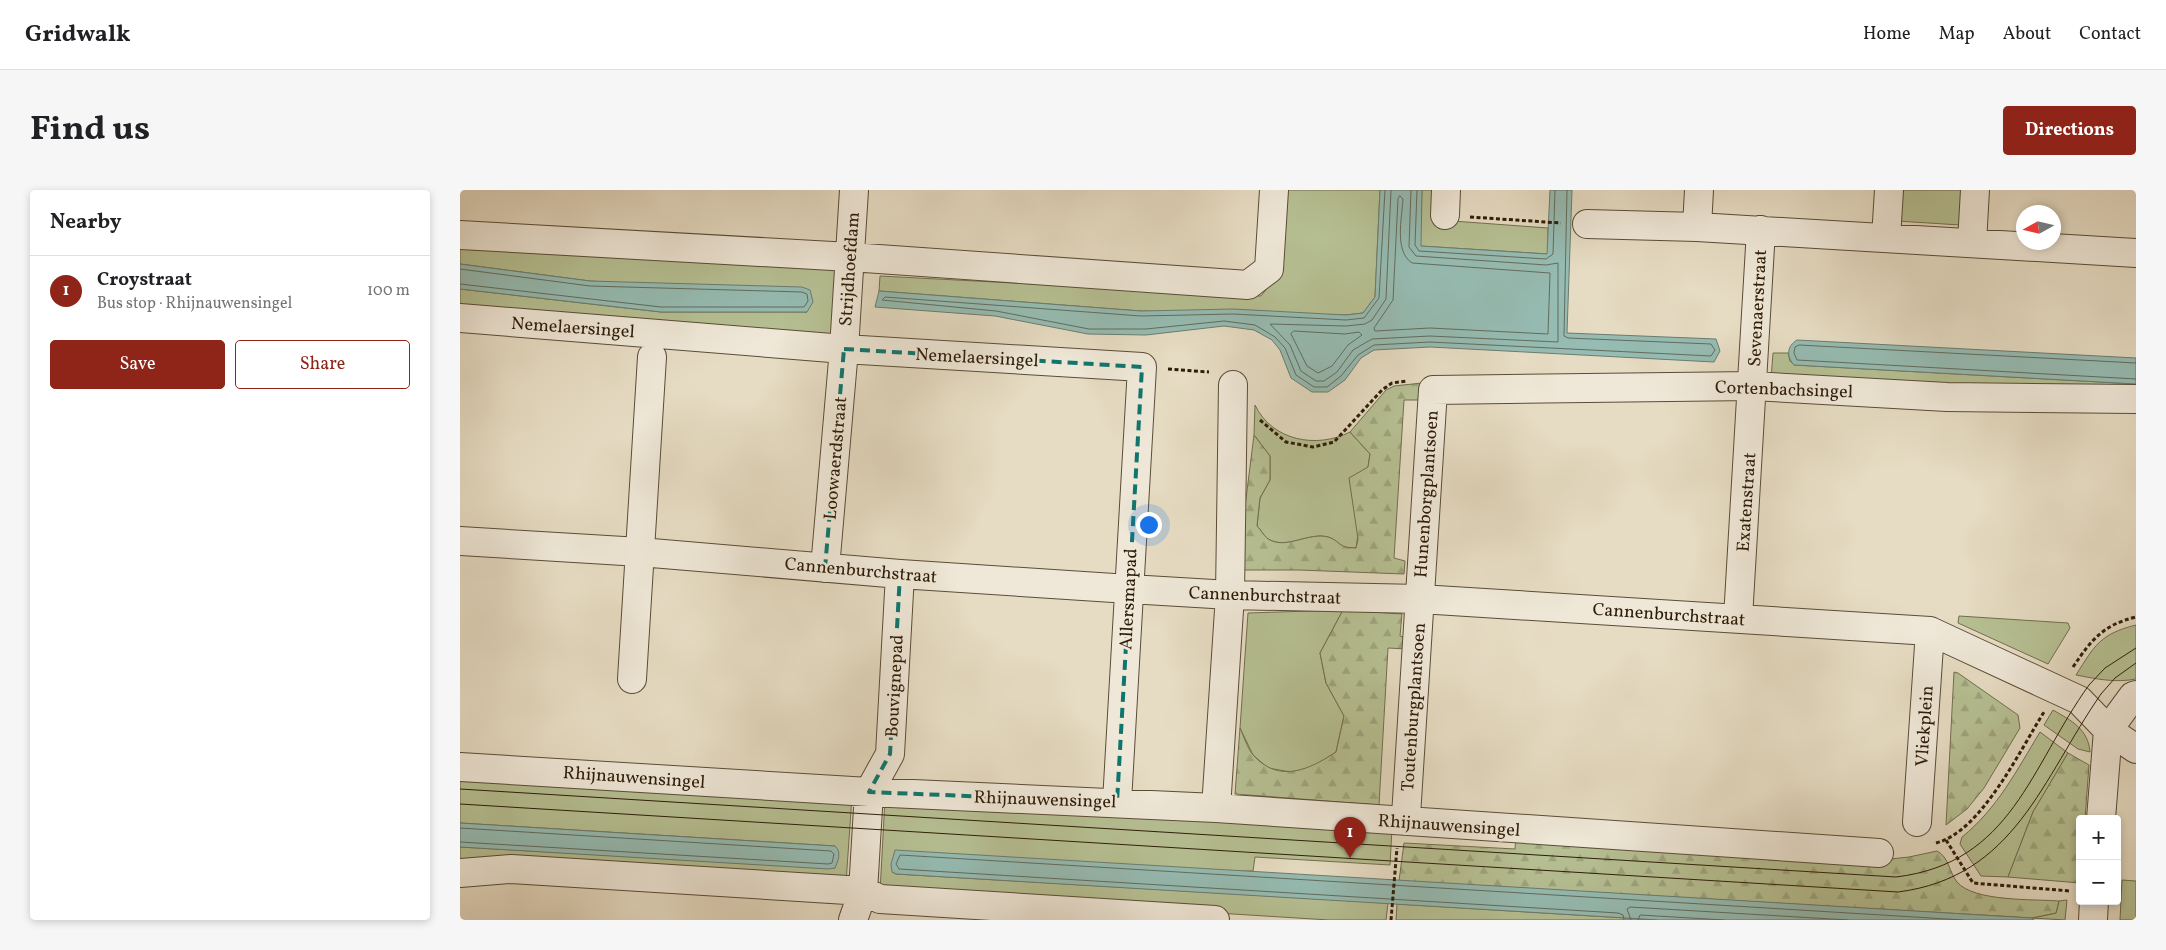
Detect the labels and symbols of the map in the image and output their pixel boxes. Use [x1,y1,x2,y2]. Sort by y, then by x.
north arrow [2016,205,2061,250]
street label: Strijdhoefdam [834,211,867,327]
street label: Sevenaerstraat [1743,249,1774,367]
street label: Nemelaersingel [510,312,635,345]
street label: Nemelaersingel [914,343,1039,374]
street label: Cortenbachsingel [1714,376,1854,405]
street label: Loowaerdstraat [819,395,854,521]
street label: Hunenborgplantsoen [1409,409,1446,579]
street label: Exatenstraat [1732,451,1763,553]
your location [1136,512,1162,538]
street label: Allersmapad [1114,548,1145,650]
street label: Cannenburchstraat [784,552,938,591]
street label: Cannenburchstraat [1188,581,1342,612]
street label: Cannenburchstraat [1592,598,1746,633]
street label: Toutenburgplantsoen [1396,622,1433,792]
street label: Bouvignepad [880,634,911,738]
street label: Vliekplein [1910,684,1941,768]
street label: Rhijnauwensingel [562,761,706,796]
street label: Rhijnauwensingel [973,786,1117,815]
street label: Rhijnauwensingel [1377,809,1521,844]
pin: 1 [1334,817,1366,858]

